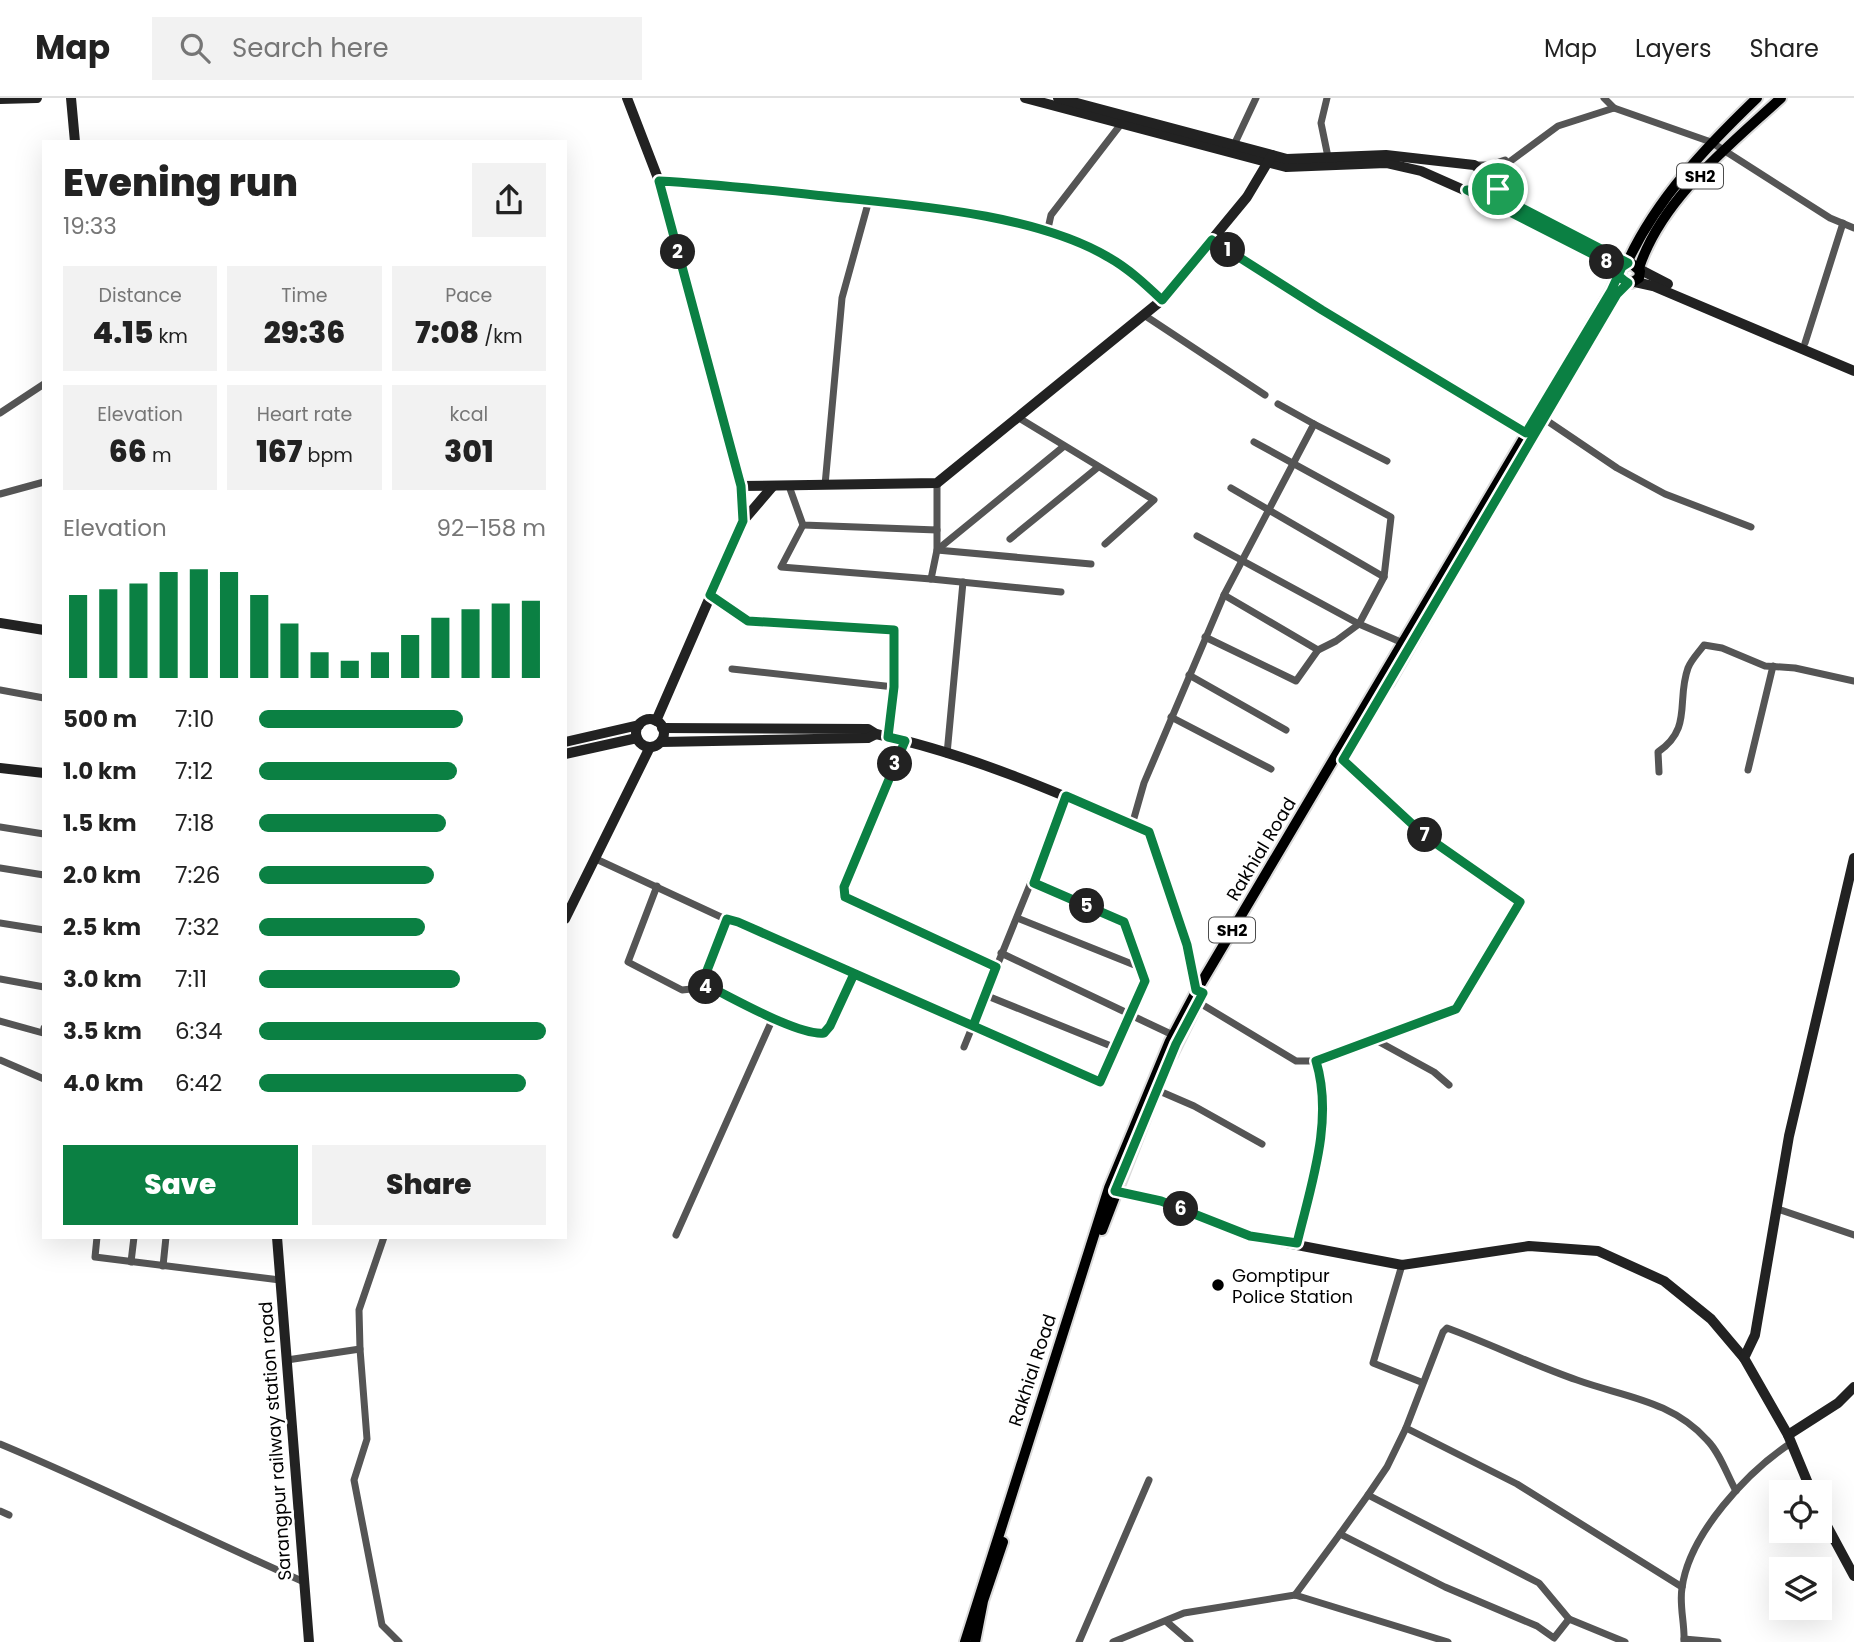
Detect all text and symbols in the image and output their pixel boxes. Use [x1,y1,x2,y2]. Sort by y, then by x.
search box [152,17,642,80]
text: Map [35,24,110,71]
icon: search [176,29,214,67]
text: Search here [232,30,389,66]
text: Map [1544,32,1597,65]
text: Layers [1635,32,1711,65]
text: Share [1749,32,1819,65]
text: Evening run [63,156,298,209]
pin [1468,159,1528,219]
button: share [472,163,546,237]
road number: SH2 [1677,164,1723,188]
icon: arrive [1479,170,1517,208]
text: 19:33 [63,210,117,242]
pin: 1 [1210,232,1246,268]
pin: 2 [660,234,696,270]
text: 1 [1224,236,1231,263]
text: 2 [672,238,683,265]
pin: 8 [1590,244,1624,280]
text: 8 [1600,248,1613,275]
text: Distance [99,282,182,309]
text: Time [281,282,328,309]
text: Pace [445,282,492,309]
text: 4.15 [92,311,153,354]
text: 29:36 [264,311,345,354]
text: 7:08 [415,311,479,354]
text: km [153,323,188,350]
text: /km [479,323,523,350]
text: Elevation [97,401,183,428]
text: Heart rate [257,401,352,428]
text: kcal [449,401,488,428]
text: 66 [109,430,147,473]
text: 167 [256,430,303,473]
text: 301 [444,430,494,473]
text: m [147,442,172,469]
text: bpm [303,442,353,469]
text: Elevation [63,512,167,544]
text: 92–158 m [437,512,546,544]
text: 500 m [63,703,137,735]
text: 7:10 [175,703,214,735]
pin: 3 [878,746,912,782]
text: 3 [889,750,900,777]
text: 1.0 km [63,755,137,787]
text: 7:12 [175,755,213,787]
street label: Rakhial Road [1220,793,1302,905]
text: 1.5 km [63,807,137,839]
text: 7:18 [175,807,214,839]
pin: 7 [1408,818,1442,852]
text: 7 [1419,821,1430,848]
text: 2.0 km [63,859,141,891]
text: 7:26 [175,859,220,891]
pin: 5 [1070,888,1104,924]
text: 5 [1080,892,1093,919]
text: 2.5 km [63,911,141,943]
text: 7:32 [175,911,219,943]
road number: SH2 [1209,918,1255,943]
text: 3.0 km [63,963,142,995]
text: 7:11 [175,963,207,995]
pin: 4 [688,970,724,1004]
text: 4 [699,973,712,1000]
text: 3.5 km [63,1015,142,1047]
text: 6:34 [175,1015,223,1047]
text: 4.0 km [63,1067,144,1099]
text: 6:42 [175,1067,222,1099]
button: Save [63,1145,298,1225]
button: Share [312,1145,546,1225]
pin: 6 [1164,1192,1198,1226]
text: 6 [1174,1195,1187,1222]
place label: Gomptipur Police Station [1232,1263,1353,1309]
marker: Gomptipur Police Station [1210,1277,1226,1293]
street label: Sarangpur railway station road [253,1301,297,1581]
street label: Rakhial Road [1002,1311,1062,1429]
map controls [1769,1480,1832,1620]
button: locate [1769,1480,1832,1543]
button: layers [1769,1557,1832,1620]

